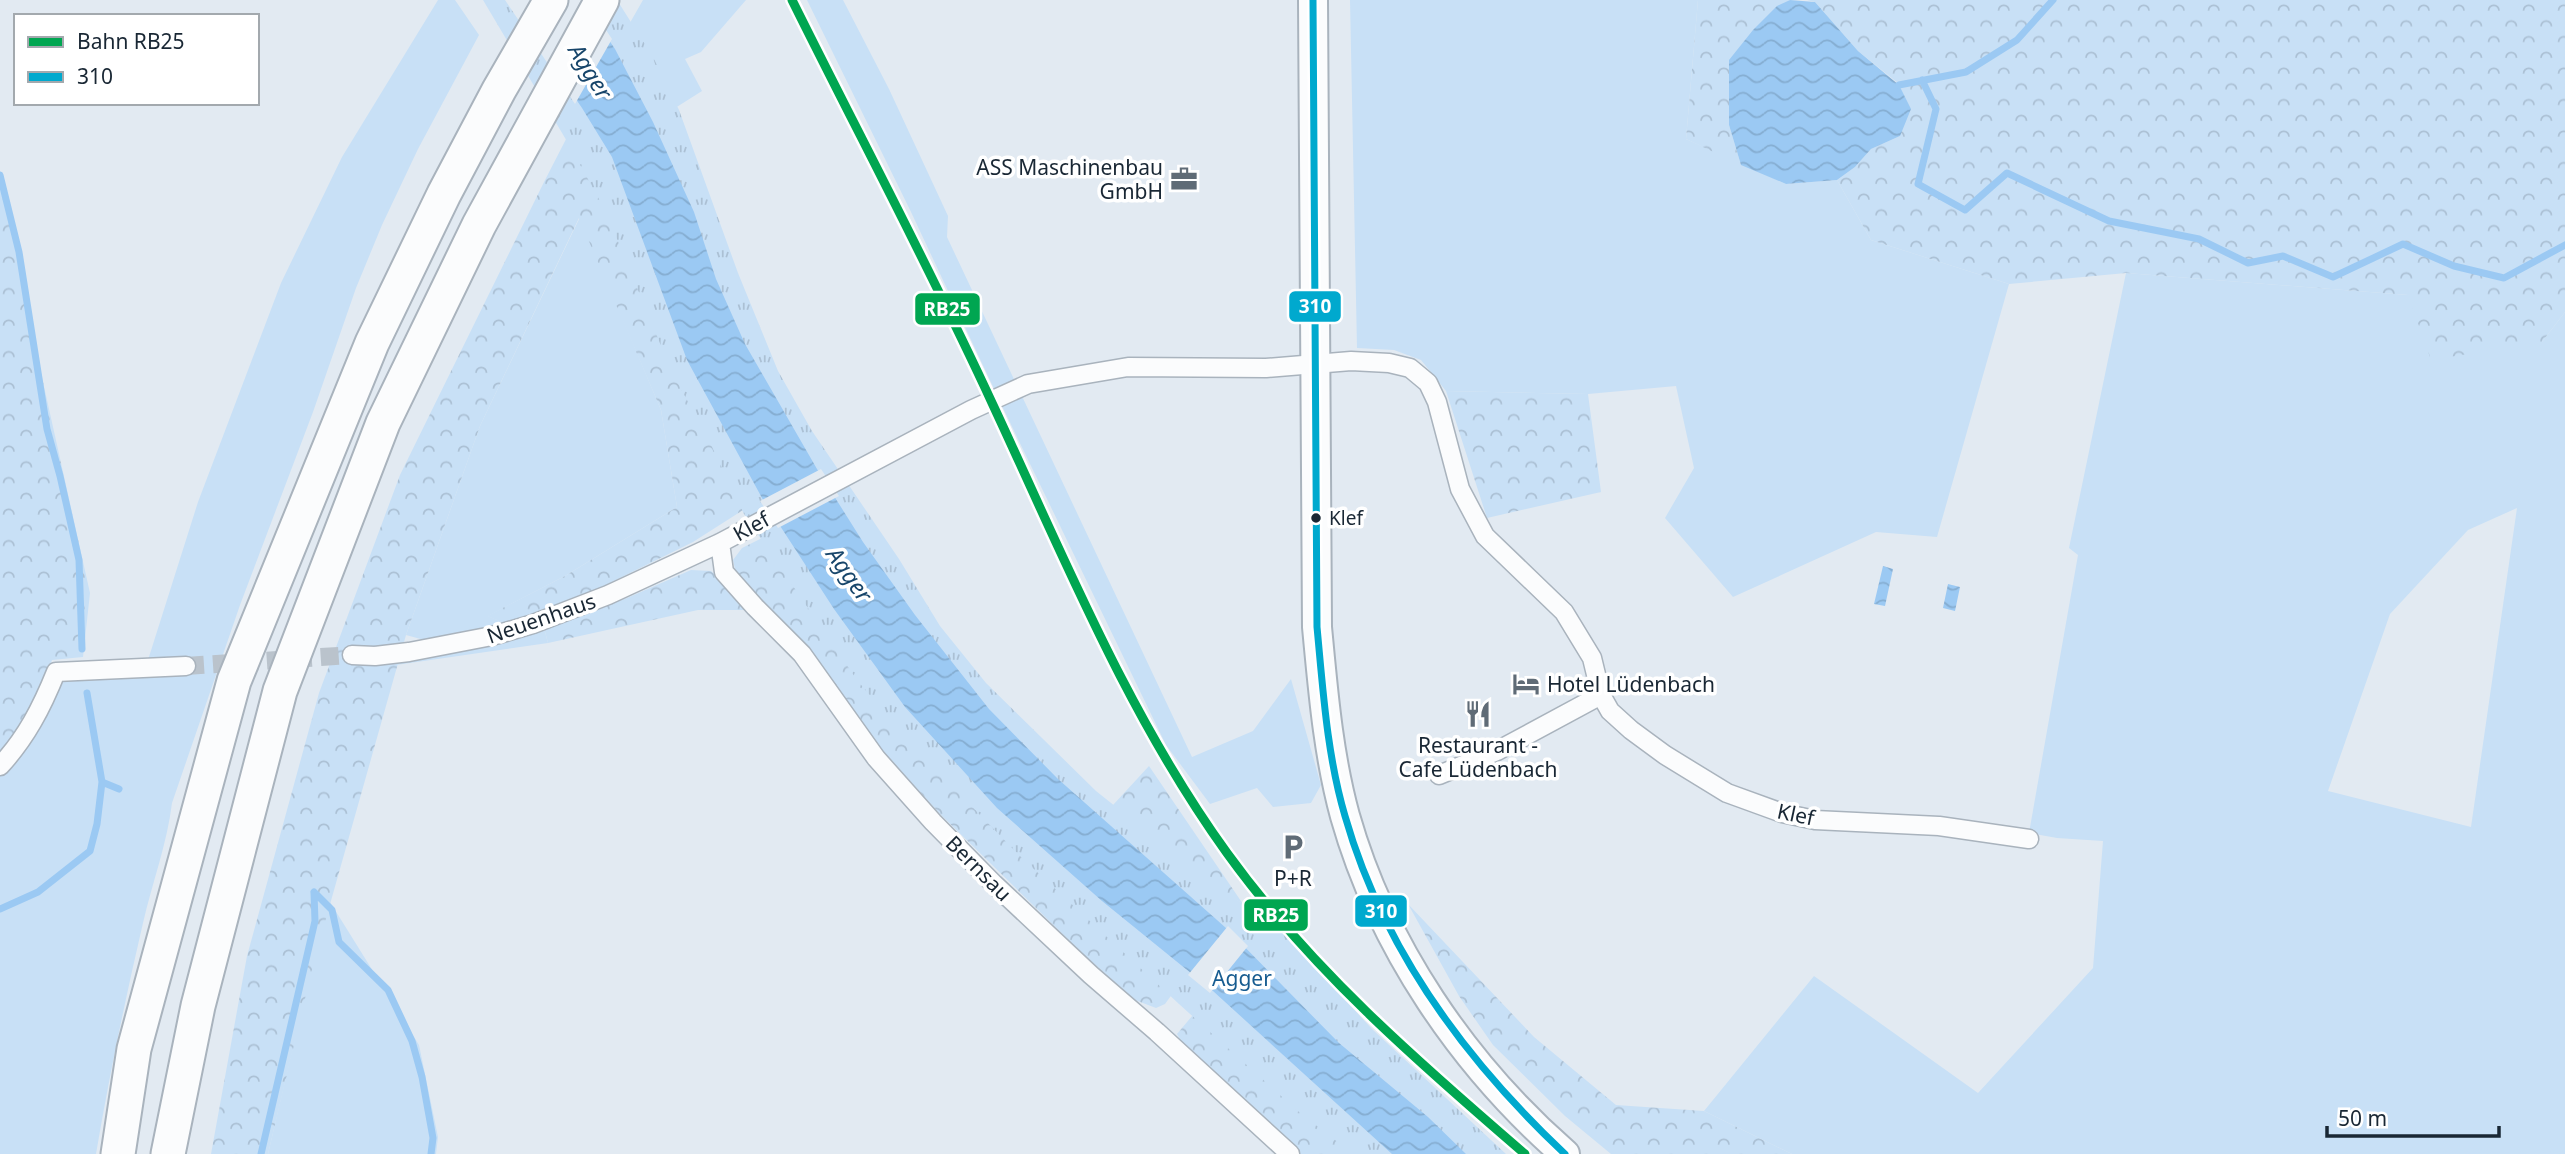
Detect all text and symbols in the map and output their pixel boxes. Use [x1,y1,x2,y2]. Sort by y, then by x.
legend [14,14,259,105]
text: Bahn RB25 [77,27,185,55]
water label: Agger [560,35,621,106]
text: 310 [77,62,113,90]
place label: ASS Maschinenbau GmbH [976,153,1163,205]
office icon: ASS Maschinenbau GmbH [1169,164,1199,194]
line badge: 310 [1288,290,1342,323]
line badge: RB25 [914,292,981,326]
text: 310 [1299,293,1331,319]
text: RB25 [924,296,970,322]
street label: Klef [728,504,776,547]
place label: Klef [1329,505,1364,531]
marker: Klef [1309,511,1323,525]
water label: Agger [818,539,881,609]
street label: Neuenhaus [483,586,599,650]
hotel icon: Hotel Lüdenbach [1511,669,1541,699]
place label: Hotel Lüdenbach [1547,670,1715,698]
restaurant icon: Restaurant - Cafe Lüdenbach [1463,699,1493,729]
place label: Restaurant - Cafe Lüdenbach [1398,731,1558,783]
street label: Klef [1775,796,1819,832]
street label: Bernsau [940,829,1018,907]
parking icon: P+R [1278,832,1308,862]
place label: P+R [1274,864,1312,892]
line badge: 310 [1354,894,1408,928]
line badge: RB25 [1243,898,1309,932]
text: 310 [1365,898,1397,924]
text: RB25 [1253,902,1299,928]
park label: Agger [1212,964,1272,992]
scale bar [2327,1094,2498,1138]
text: 50 m [2338,1104,2387,1132]

